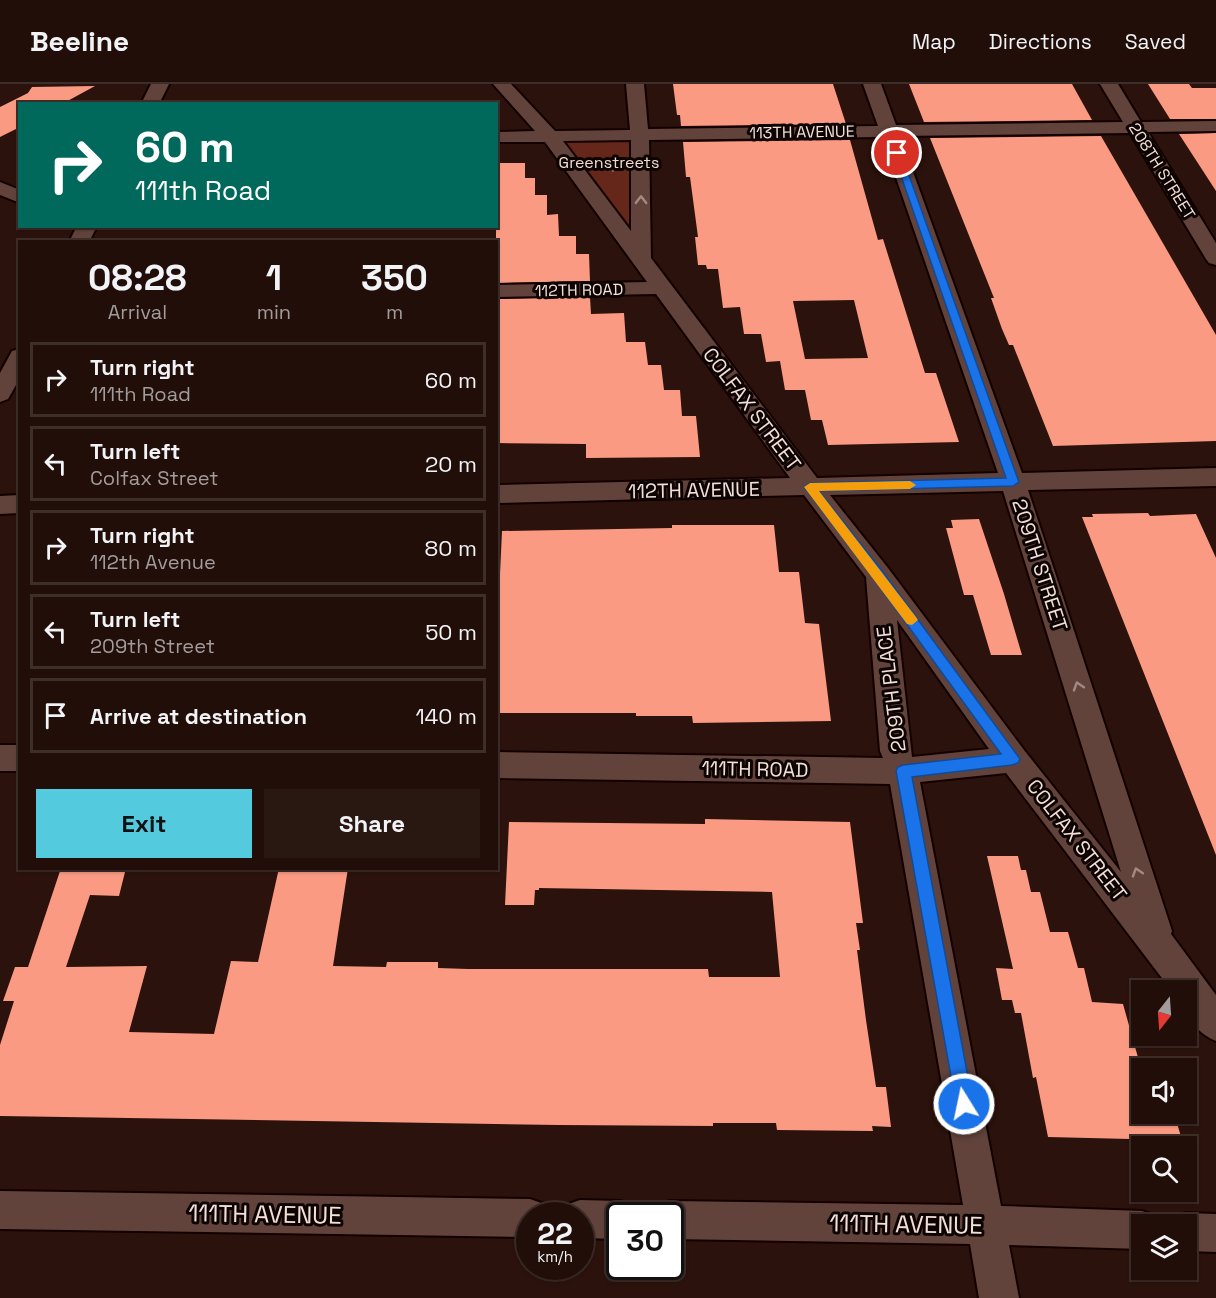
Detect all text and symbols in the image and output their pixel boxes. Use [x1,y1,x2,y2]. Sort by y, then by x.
text: Beeline [30,23,129,59]
text: Map [912,28,956,55]
text: Directions [989,28,1092,55]
text: Saved [1125,28,1186,55]
street label: 208TH STREET [1124,119,1200,223]
text: 60 m [135,121,235,174]
street label: 113TH AVENUE [749,121,855,143]
icon: right [36,126,114,204]
pin [871,127,922,178]
icon: arrive [880,136,913,169]
park label: Greenstreets [559,152,659,173]
text: 111th Road [135,173,271,208]
one-way arrow [634,196,647,205]
text: 08:28 [88,255,187,301]
text: 1 [266,255,282,301]
text: 350 [361,255,428,301]
street label: 112TH ROAD [535,279,623,301]
text: Arrival [108,299,167,325]
text: min [257,299,291,325]
text: m [386,299,403,325]
street label: COLFAX STREET [697,342,807,476]
text: Turn right [90,353,195,381]
icon: right [39,363,72,396]
text: 60 m [425,366,477,394]
text: 111th Road [90,381,191,407]
text: Turn left [90,437,180,465]
icon: left [39,447,72,480]
text: 20 m [425,450,477,478]
text: Colfax Street [90,465,218,491]
street label: 112TH AVENUE [628,476,760,504]
street label: 209TH STREET [1006,496,1074,635]
text: Turn right [90,521,195,549]
icon: right [39,531,72,564]
text: 80 m [425,534,477,562]
text: 112th Avenue [90,549,216,575]
text: Turn left [90,605,180,633]
icon: left [39,615,72,648]
text: 50 m [425,618,477,646]
street label: 209TH PLACE [870,625,912,753]
text: 209th Street [90,633,215,659]
one-way arrow [1073,681,1085,692]
icon: arrive [39,699,72,732]
text: Arrive at destination [90,702,307,730]
text: 140 m [415,702,477,730]
street label: 111TH ROAD [701,755,809,783]
street label: COLFAX STREET [1021,774,1133,906]
button: Exit [36,789,252,858]
button: Share [264,789,480,858]
one-way arrow [1132,867,1144,878]
north arrow [1131,980,1197,1046]
map controls [1131,980,1197,1280]
button: sound [1131,1058,1197,1124]
position arrow [932,1072,996,1136]
button: search [1131,1136,1197,1202]
street label: 111TH AVENUE [188,1197,342,1231]
speed limit sign: 30 [606,1202,684,1280]
street label: 111TH AVENUE [829,1207,983,1241]
text: 22 [537,1214,573,1253]
button: layers [1131,1214,1197,1280]
text: km/h [537,1247,573,1266]

